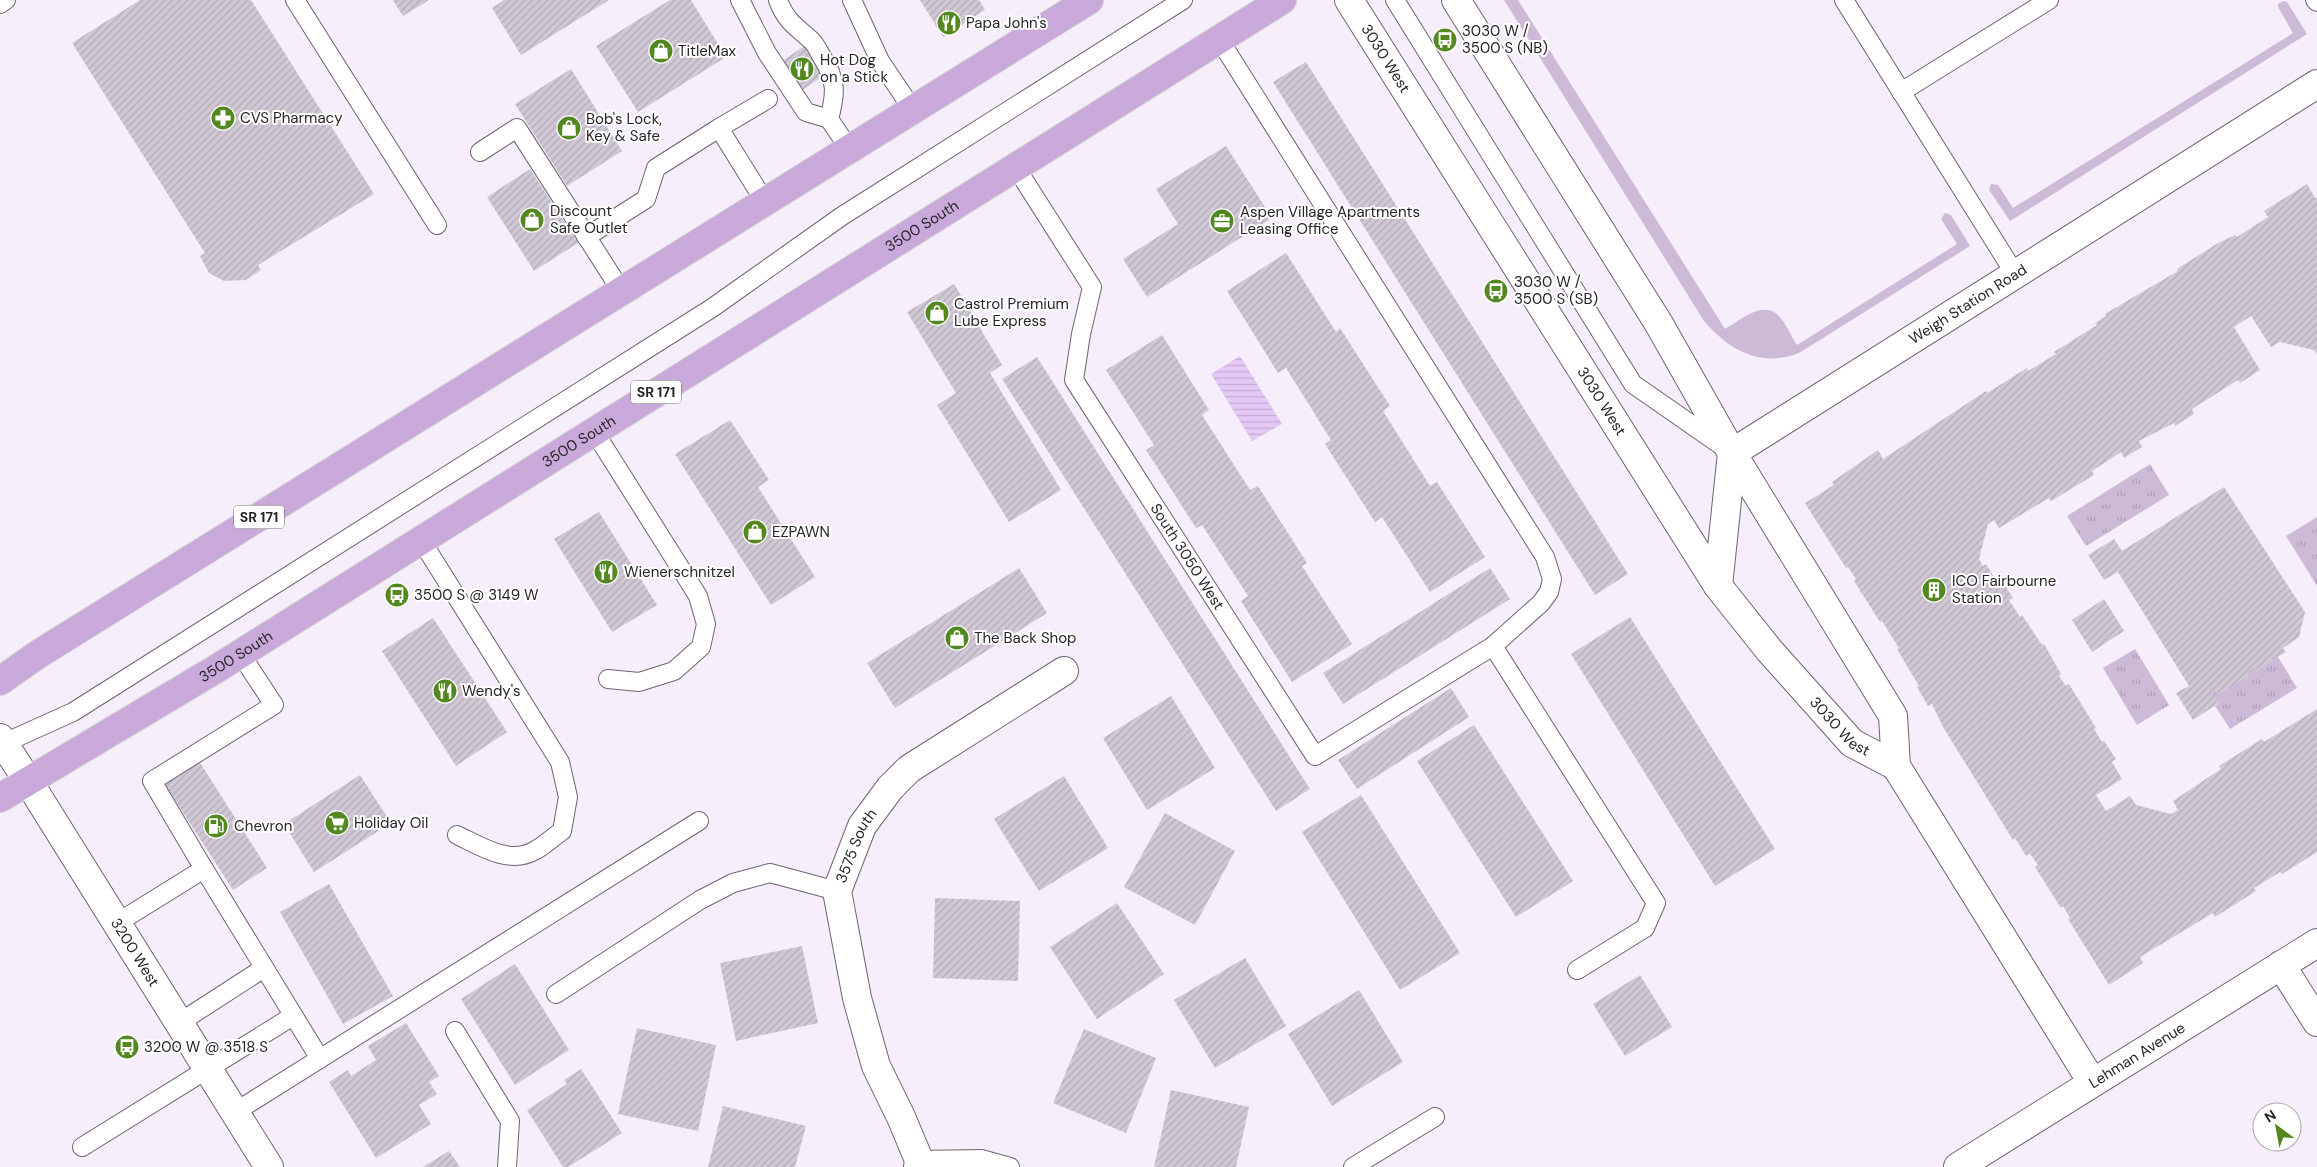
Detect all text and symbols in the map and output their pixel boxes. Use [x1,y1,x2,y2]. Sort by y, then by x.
restaurant icon: Papa John's [936,10,962,36]
place label: Papa John's [966,13,1047,33]
street label: 3030 West [1357,20,1415,97]
place label: 3030 W / 3500 S (NB) [1462,21,1548,58]
bus stop icon: 3030 W / 3500 S (NB) [1432,27,1458,53]
shop icon: TitleMax [648,38,674,64]
place label: TitleMax [678,41,737,61]
place label: Hot Dog on a Stick [820,50,888,87]
restaurant icon: Hot Dog on a Stick [789,56,815,82]
pharmacy icon: CVS Pharmacy [210,105,236,131]
place label: CVS Pharmacy [240,108,343,128]
place label: Bob's Lock, Key & Safe [586,109,662,146]
shop icon: Bob's Lock, Key & Safe [556,115,582,141]
street label: 3500 South [881,195,963,257]
place label: Discount Safe Outlet [550,201,628,238]
place label: Aspen Village Apartments Leasing Office [1240,202,1420,239]
shop icon: Discount Safe Outlet [519,207,545,233]
office icon: Aspen Village Apartments Leasing Office [1209,208,1235,234]
street label: Weigh Station Road [1905,260,2031,349]
place label: 3030 W / 3500 S (SB) [1514,272,1598,309]
bus stop icon: 3030 W / 3500 S (SB) [1483,278,1509,304]
place label: Castrol Premium Lube Express [954,294,1069,331]
shop icon: Castrol Premium Lube Express [924,300,950,326]
street label: 3030 West [1572,363,1631,439]
road number: SR 171 [631,381,681,404]
street label: 3500 South [538,411,619,472]
street label: South 3050 West [1146,500,1229,614]
road number: SR 171 [234,506,284,528]
shop icon: EZPAWN [742,519,768,545]
place label: EZPAWN [772,522,830,542]
restaurant icon: Wienerschnitzel [593,559,619,585]
place label: Wienerschnitzel [624,562,735,582]
place label: ICO Fairbourne Station [1952,571,2056,608]
building icon: ICO Fairbourne Station [1921,577,1947,603]
bus stop icon: 3500 S @ 3149 W [384,582,410,608]
place label: 3500 S @ 3149 W [414,585,539,605]
shop icon: The Back Shop [944,625,970,651]
street label: 3500 South [195,626,276,687]
place label: The Back Shop [974,628,1077,648]
restaurant icon: Wendy's [432,678,458,704]
place label: Wendy's [462,681,521,701]
street label: 3030 West [1805,692,1873,761]
street label: 3575 South [831,805,881,886]
supermarket icon: Holiday Oil [324,810,350,836]
fuel station icon: Chevron [203,813,229,839]
place label: Holiday Oil [354,813,428,833]
place label: Chevron [234,816,292,836]
street label: 3200 West [106,914,164,991]
street label: Lehman Avenue [2085,1018,2189,1093]
bus stop icon: 3200 W @ 3518 S [114,1034,140,1060]
place label: 3200 W @ 3518 S [144,1037,268,1057]
north arrow [2252,1102,2302,1152]
text: N [2261,1106,2279,1126]

